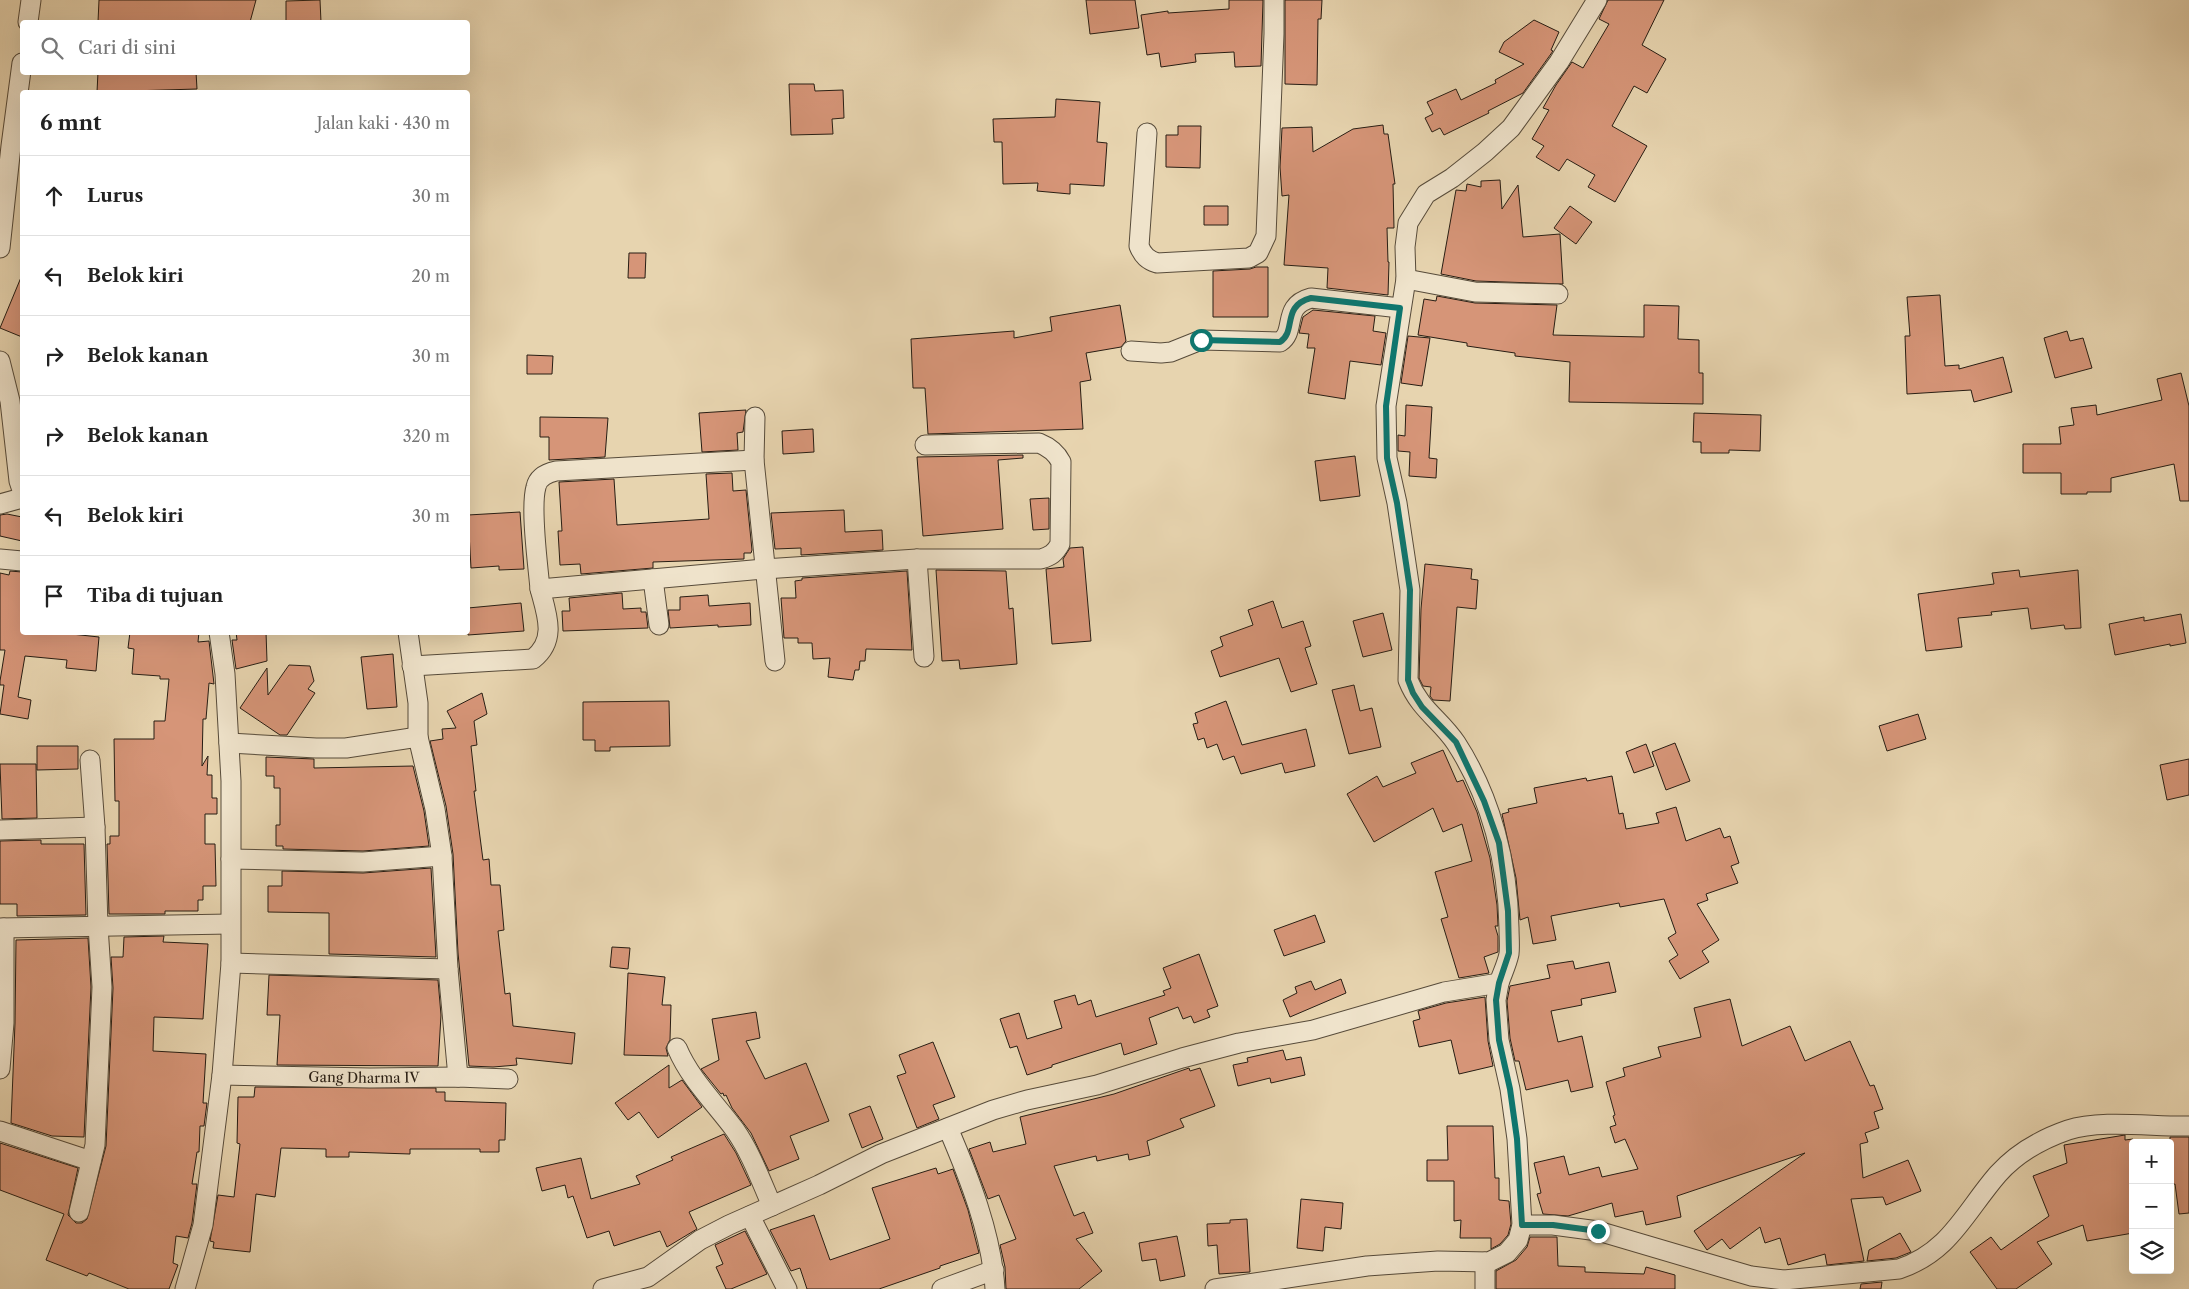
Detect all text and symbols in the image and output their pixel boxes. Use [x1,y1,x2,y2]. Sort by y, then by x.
search box [20,20,470,75]
icon: search [38,34,66,62]
text: Cari di sini [78,36,176,59]
text: 6 mnt [40,110,102,135]
text: Jalan kaki · 430 m [317,113,450,133]
icon: ahead [40,182,68,210]
text: Lurus [87,184,143,207]
text: 30 m [412,186,450,206]
icon: left [40,262,68,290]
text: Belok kiri [87,264,184,287]
text: 20 m [411,266,450,286]
route start [1190,329,1213,352]
icon: right [40,342,68,370]
text: Belok kanan [87,344,209,367]
text: 30 m [412,346,450,366]
icon: right [40,422,68,450]
text: Belok kanan [87,424,209,447]
text: 320 m [403,426,450,446]
icon: left [40,502,68,530]
text: Belok kiri [87,504,184,527]
text: 30 m [412,506,450,526]
icon: arrive [40,582,68,610]
text: Tiba di tujuan [87,584,223,607]
street label: Gang Dharma IV [308,1068,421,1087]
map controls [2129,1139,2174,1274]
button: + [2129,1139,2174,1184]
button: − [2129,1184,2174,1229]
route end [1587,1220,1610,1243]
button: layers [2129,1229,2174,1274]

